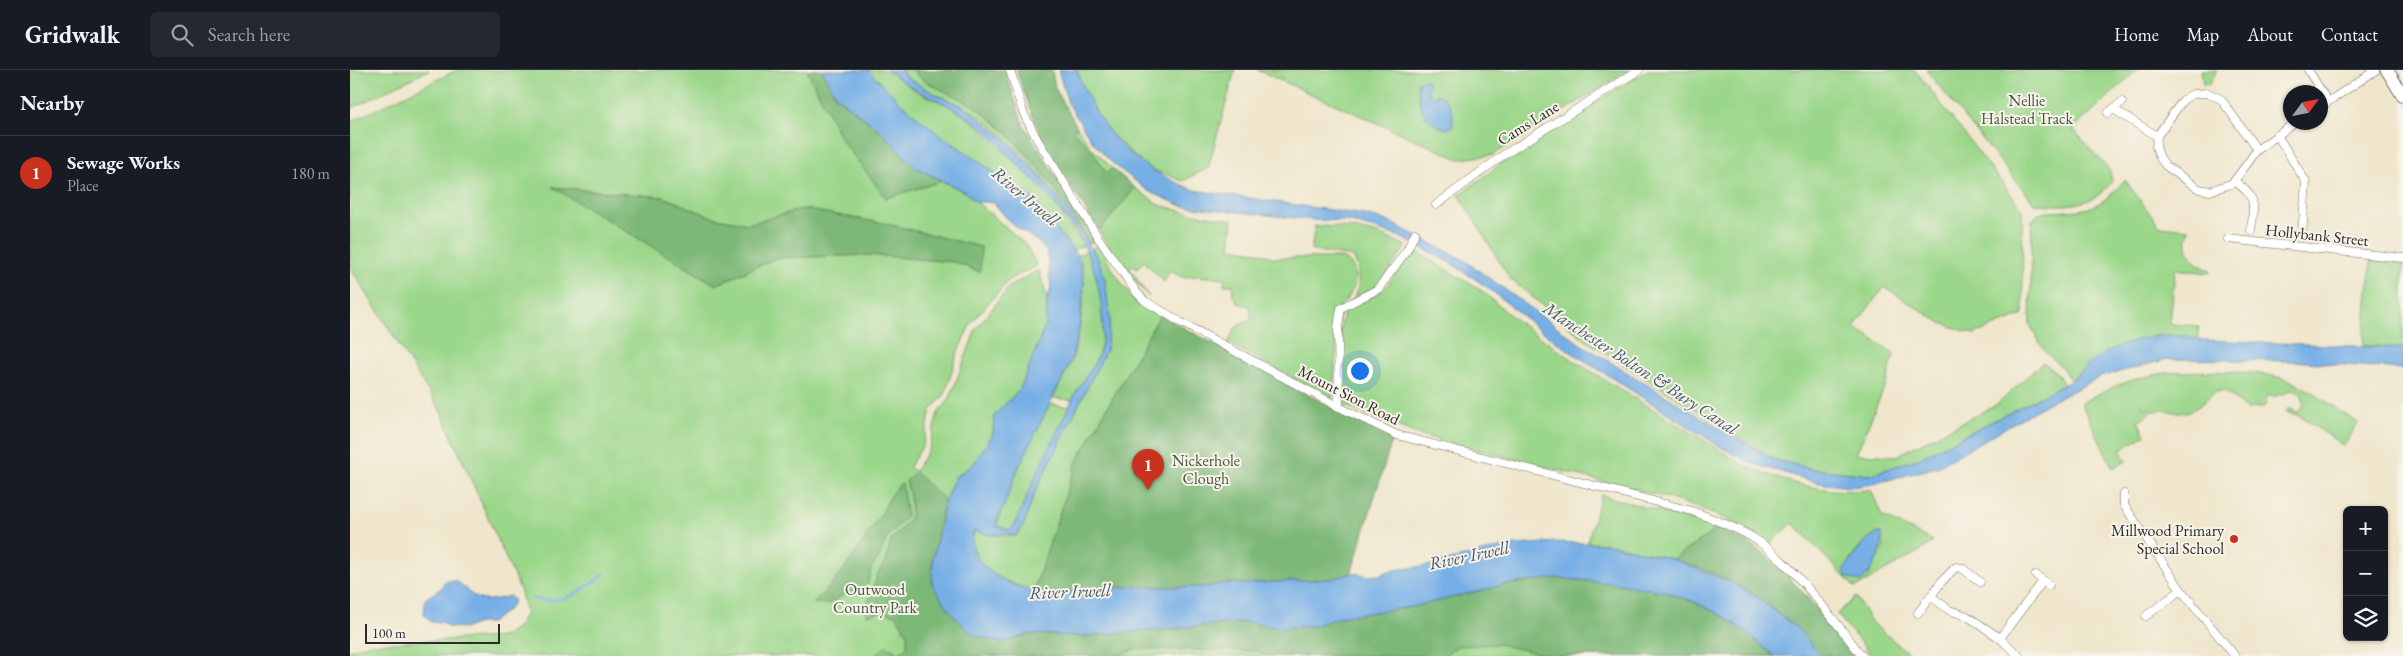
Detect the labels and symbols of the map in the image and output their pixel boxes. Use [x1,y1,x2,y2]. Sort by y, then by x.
north arrow [2283,85,2328,130]
park label: Nellie Halstead Track [1981,90,2074,129]
street label: Cams Lane [1493,96,1563,150]
water label: River Irwell [987,161,1065,232]
street label: Hollybank Street [2264,219,2370,251]
water label: Manchester Bolton & Bury Canal [1538,296,1744,441]
your location [1347,358,1373,384]
street label: Mount Sion Road [1295,360,1404,430]
pin: 1 [1132,449,1164,490]
park label: Nickerhole Clough [1172,450,1240,489]
place label: Millwood Primary Special School [2111,520,2225,559]
marker: Millwood Primary Special School [2228,533,2240,545]
water label: River Irwell [1427,535,1512,575]
water label: River Irwell [1029,578,1112,604]
park label: Outwood Country Park [833,579,917,618]
scale bar [365,621,500,644]

